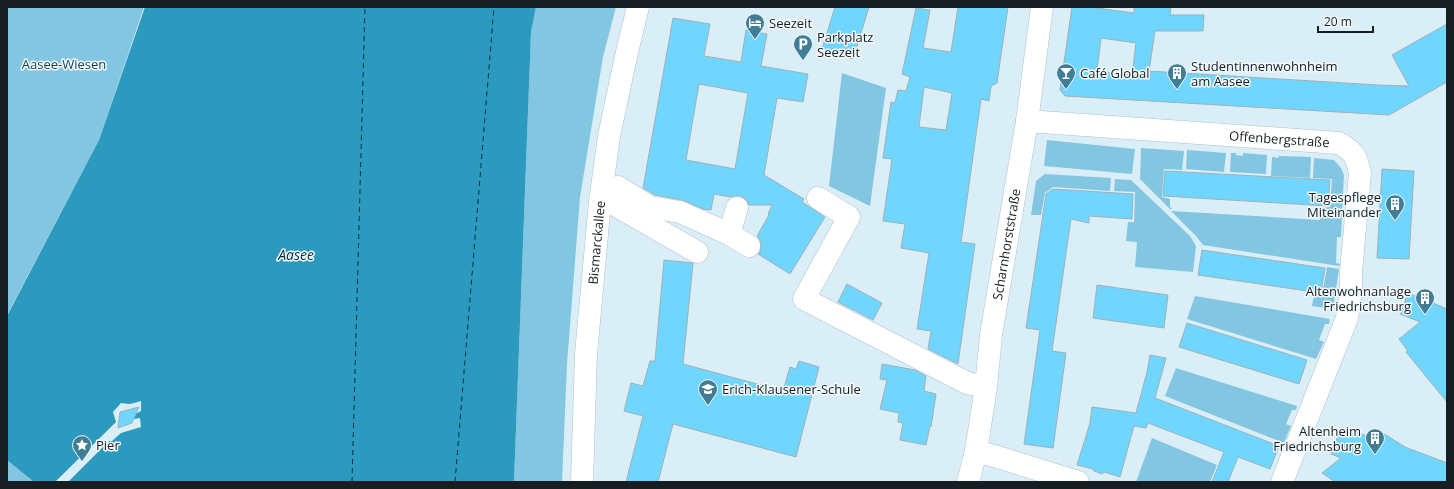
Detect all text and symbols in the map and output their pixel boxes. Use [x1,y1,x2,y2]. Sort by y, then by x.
scale bar [1318,8,1373,34]
hotel icon: Seezeit [744,12,766,40]
text: 20 m [1324,13,1352,30]
place label: Seezeit [769,14,812,32]
place label: Parkplatz Seezeit [817,28,873,61]
parking icon: Parkplatz Seezeit [792,33,814,61]
park label: Aasee-Wiesen [22,55,106,73]
place label: Studentinnenwohnheim am Aasee [1191,57,1338,90]
bar icon: Café Global [1055,62,1077,90]
building icon: Studentinnenwohnheim am Aasee [1166,62,1188,90]
place label: Café Global [1080,64,1149,82]
street label: Offenbergstraße [1229,126,1330,151]
street label: Scharnhorststraße [988,187,1024,301]
place label: Tagespflege Miteinander [1307,188,1382,221]
building icon: Tagespflege Miteinander [1384,193,1406,221]
street label: Bismarckallee [583,200,609,285]
water label: Aasee [277,245,314,264]
place label: Altenwohnanlage Friedrichsburg [1306,282,1411,315]
building icon: Altenwohnanlage Friedrichsburg [1414,287,1436,315]
school or university icon: Erich-Klausener-Schule [697,378,719,406]
place label: Erich-Klausener-Schule [722,380,861,398]
place label: Altenheim Friedrichsburg [1273,422,1361,455]
building icon: Altenheim Friedrichsburg [1364,427,1386,455]
place icon: Pier [71,434,93,462]
place label: Pier [96,436,120,454]

